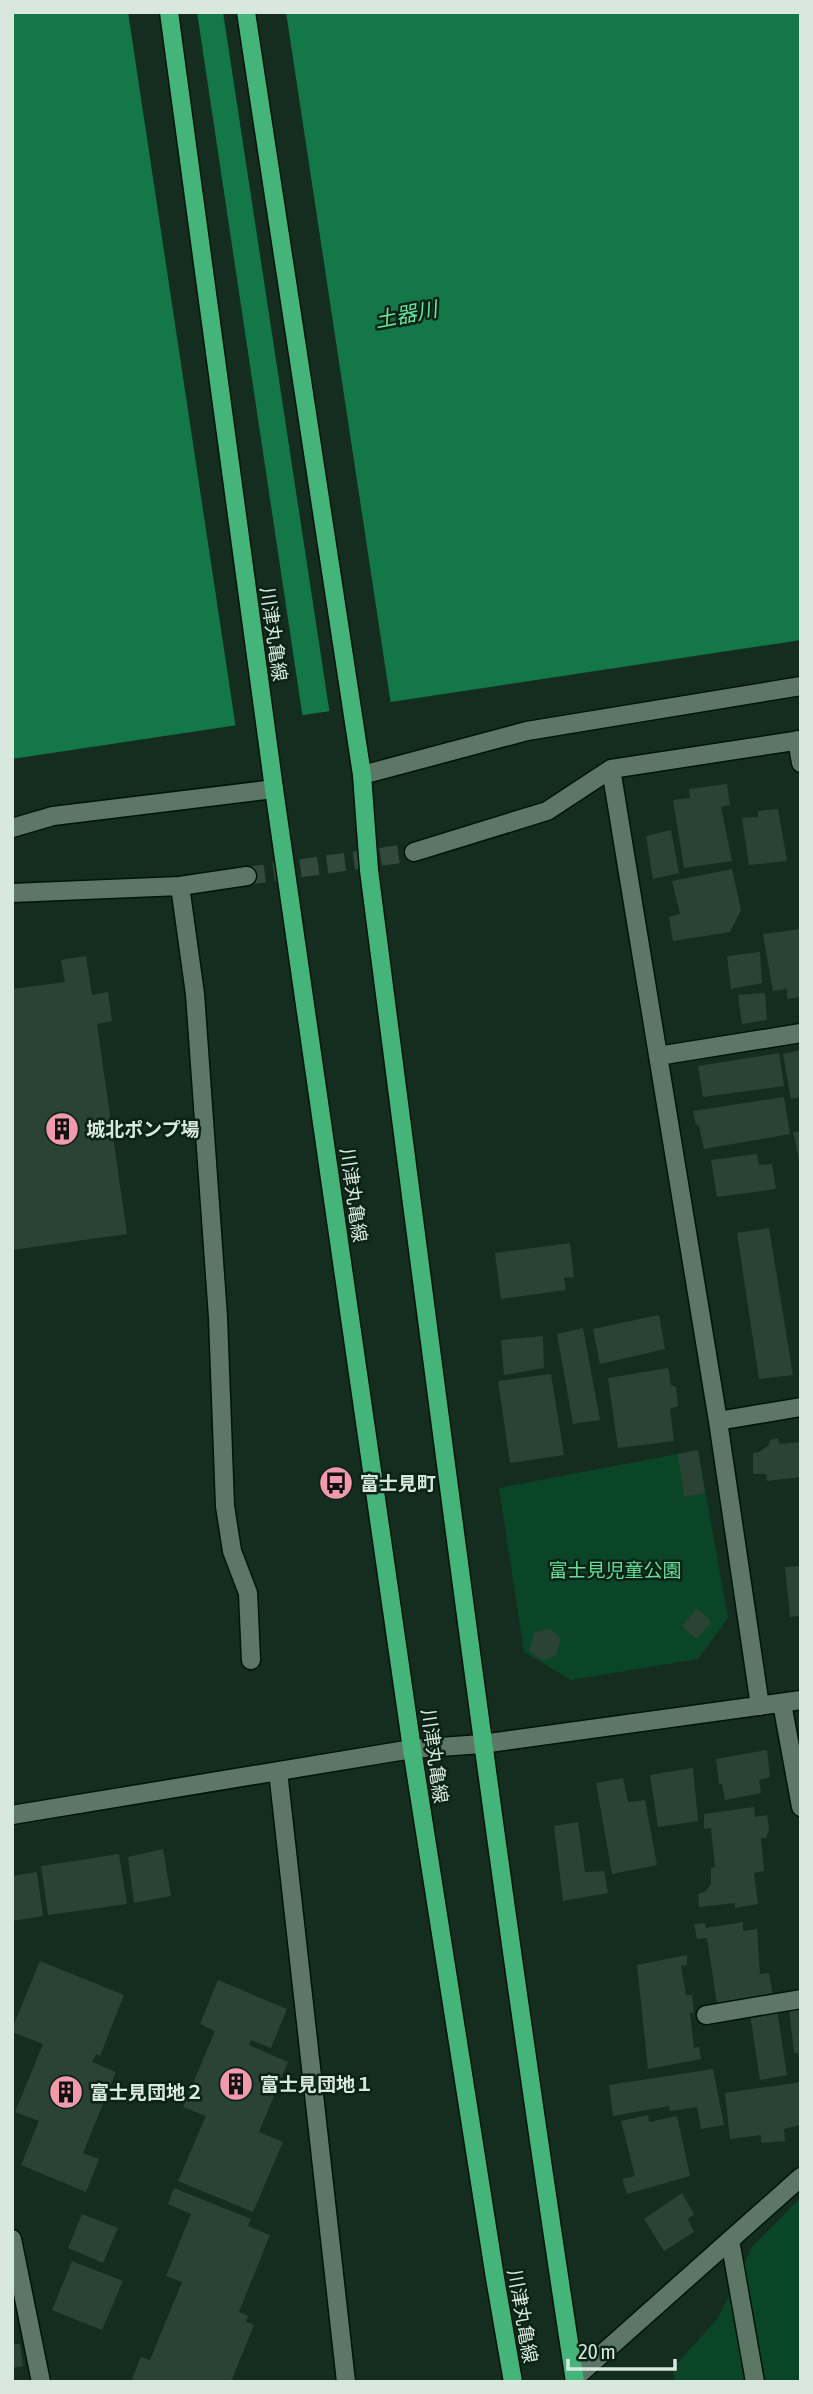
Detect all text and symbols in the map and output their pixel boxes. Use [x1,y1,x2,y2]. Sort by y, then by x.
water label: 土器川 [373,296,441,332]
street label: 川津丸亀線 [256,585,292,683]
building icon: 城北ポンプ場 [43,1110,81,1148]
place label: 城北ポンプ場 [86,1118,199,1140]
street label: 川津丸亀線 [336,1146,372,1244]
bus stop icon: 富士見町 [317,1464,355,1502]
place label: 富士見町 [360,1472,436,1494]
park label: 富士見児童公園 [548,1559,682,1581]
street label: 川津丸亀線 [417,1707,453,1805]
building icon: 富士見団地１ [217,2065,255,2103]
building icon: 富士見団地２ [47,2073,85,2111]
place label: 富士見団地１ [260,2073,374,2095]
place label: 富士見団地２ [90,2081,204,2103]
street label: 川津丸亀線 [504,2267,542,2365]
scale bar [568,2328,675,2372]
text: 20 m [578,2339,616,2363]

